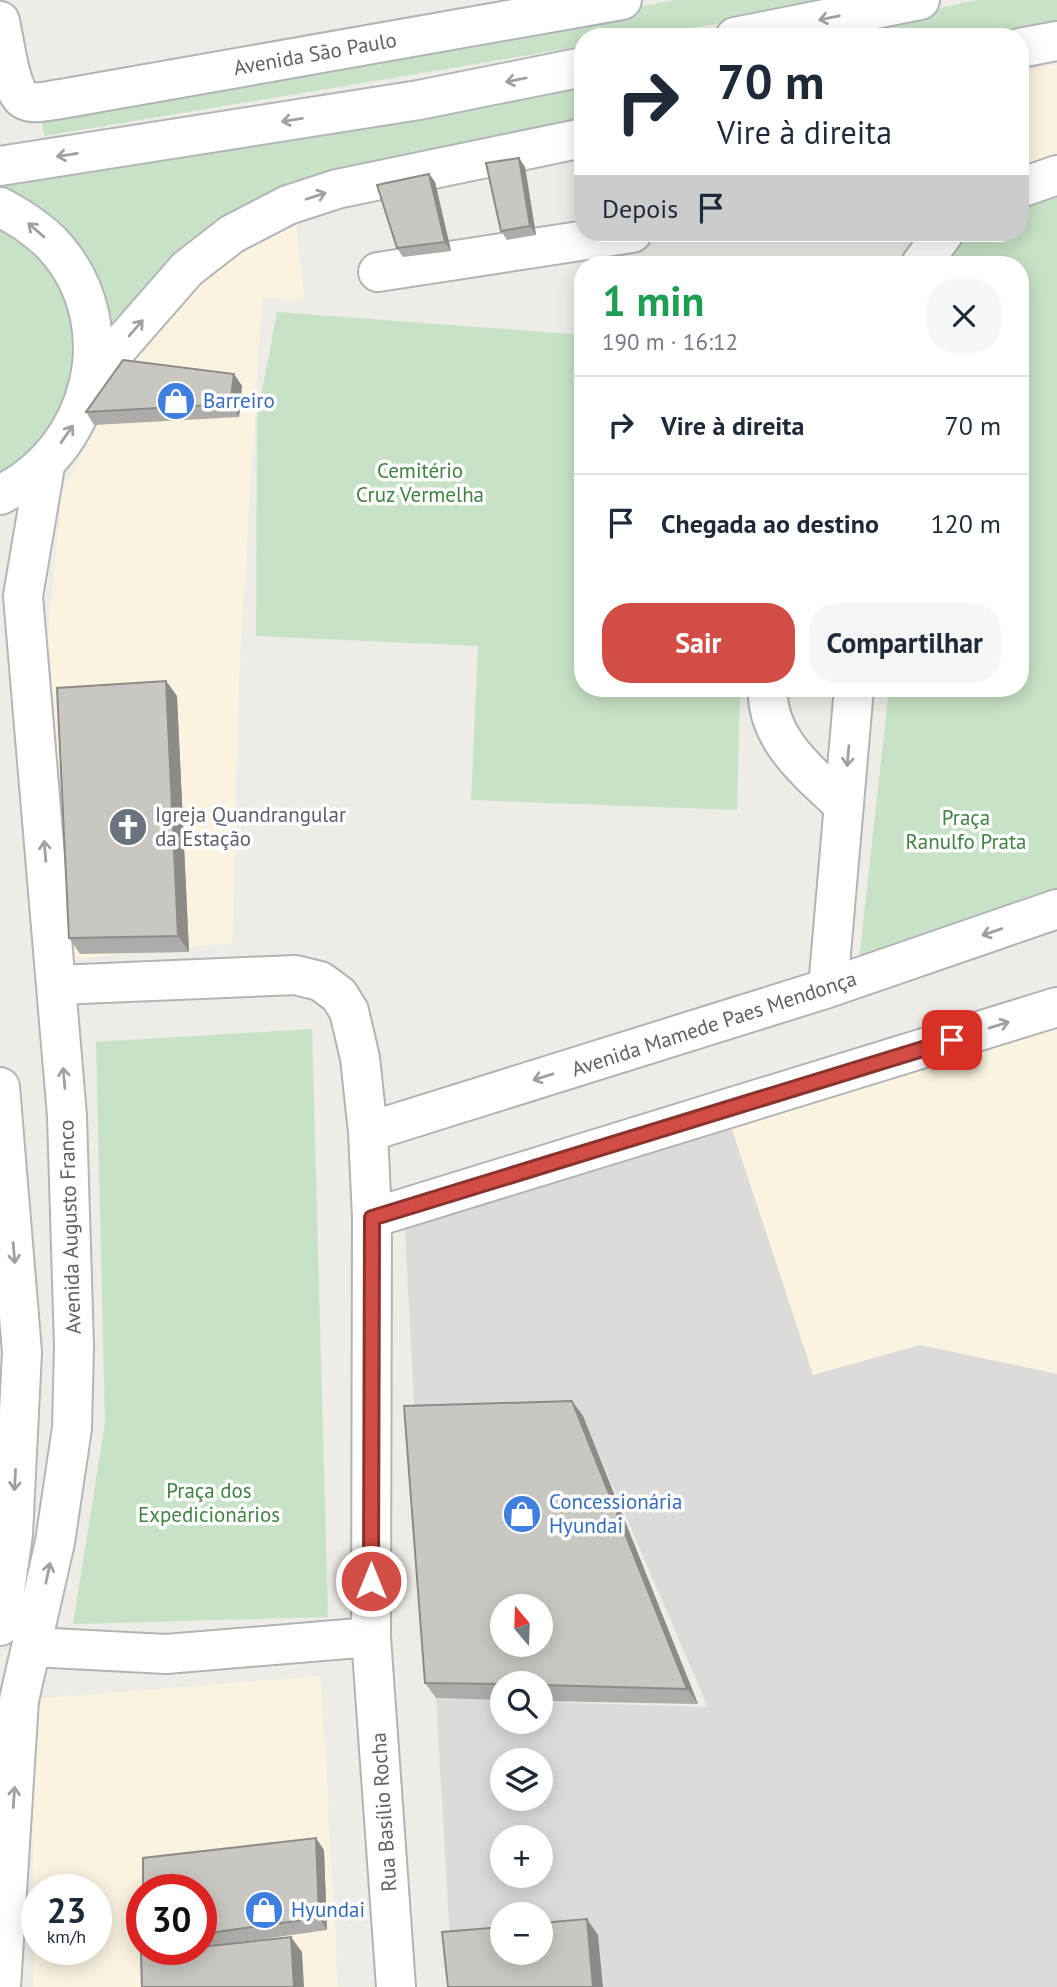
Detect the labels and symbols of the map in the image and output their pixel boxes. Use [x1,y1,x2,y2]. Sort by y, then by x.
one-way arrow [818,12,841,25]
street label: Avenida São Paulo [231,26,399,81]
one-way arrow [505,74,528,88]
one-way arrow [281,114,304,127]
one-way arrow [56,149,79,162]
one-way arrow [305,188,327,201]
one-way arrow [27,222,45,238]
one-way arrow [128,319,144,337]
shop icon: Barreiro [155,380,197,422]
place label: Barreiro [203,387,275,414]
one-way arrow [60,425,74,444]
park label: Cemitério Cruz Vermelha [356,457,484,508]
one-way arrow [841,744,854,767]
place label: Igreja Quandrangular da Estação [155,801,346,852]
park label: Praça Ranulfo Prata [905,804,1027,855]
church icon: Igreja Quandrangular da Estação [107,806,149,848]
one-way arrow [38,840,51,863]
one-way arrow [982,927,1004,939]
street label: Avenida Mamede Paes Mendonça [568,965,860,1082]
pin [922,1010,982,1070]
one-way arrow [988,1018,1010,1030]
one-way arrow [57,1067,70,1090]
one-way arrow [532,1072,554,1085]
street label: Avenida Augusto Franco [52,1119,87,1335]
one-way arrow [8,1241,21,1264]
one-way arrow [9,1468,22,1491]
park label: Praça dos Expedicionários [138,1477,280,1528]
place label: Concessionária Hyundai [549,1488,682,1539]
shop icon: Concessionária Hyundai [501,1493,543,1535]
position arrow [334,1544,408,1618]
one-way arrow [42,1562,56,1585]
north arrow [490,1594,553,1657]
street label: Rua Basílio Rocha [364,1732,403,1893]
one-way arrow [8,1786,21,1808]
speed limit sign: 30 [126,1874,217,1965]
shop icon: Hyundai [243,1889,285,1931]
place label: Hyundai [291,1896,365,1923]

